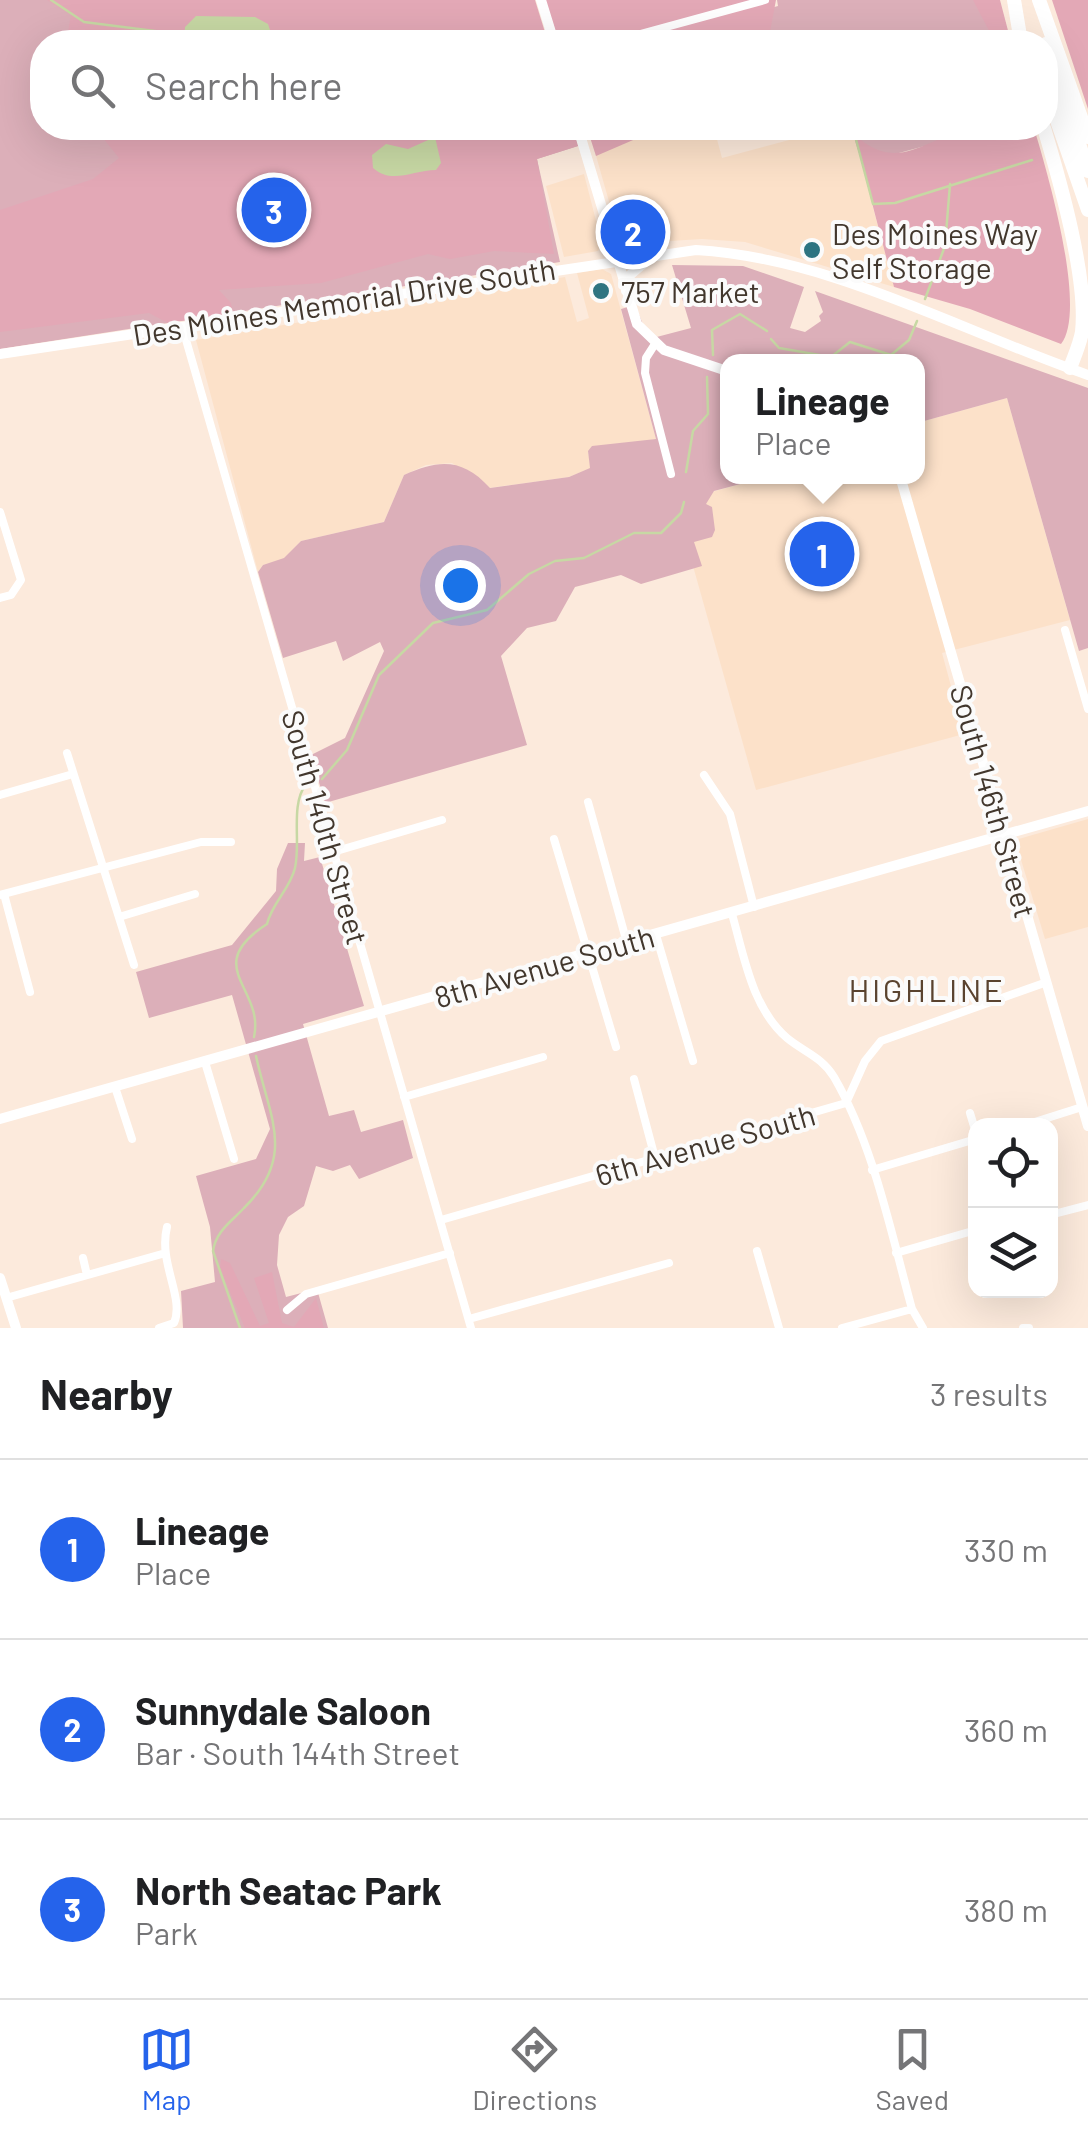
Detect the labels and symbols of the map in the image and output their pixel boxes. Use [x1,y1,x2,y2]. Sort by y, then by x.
pin: 3 [242,172,306,248]
pin: 2 [600,194,666,270]
place label: Des Moines Way Self Storage [832,215,1038,285]
marker: Des Moines Way Self Storage [801,239,823,261]
street label: Des Moines Memorial Drive South [130,250,558,352]
place label: 757 Market [621,273,760,309]
marker: 757 Market [590,280,612,302]
pin: 1 [790,516,854,592]
your location [435,560,486,611]
street label: South 146th Street [944,680,1044,922]
street label: South 140th Street [275,706,377,948]
street label: 8th Avenue South [430,917,658,1015]
district label: HIGHLINE [849,970,1005,1008]
street label: 6th Avenue South [591,1095,819,1193]

